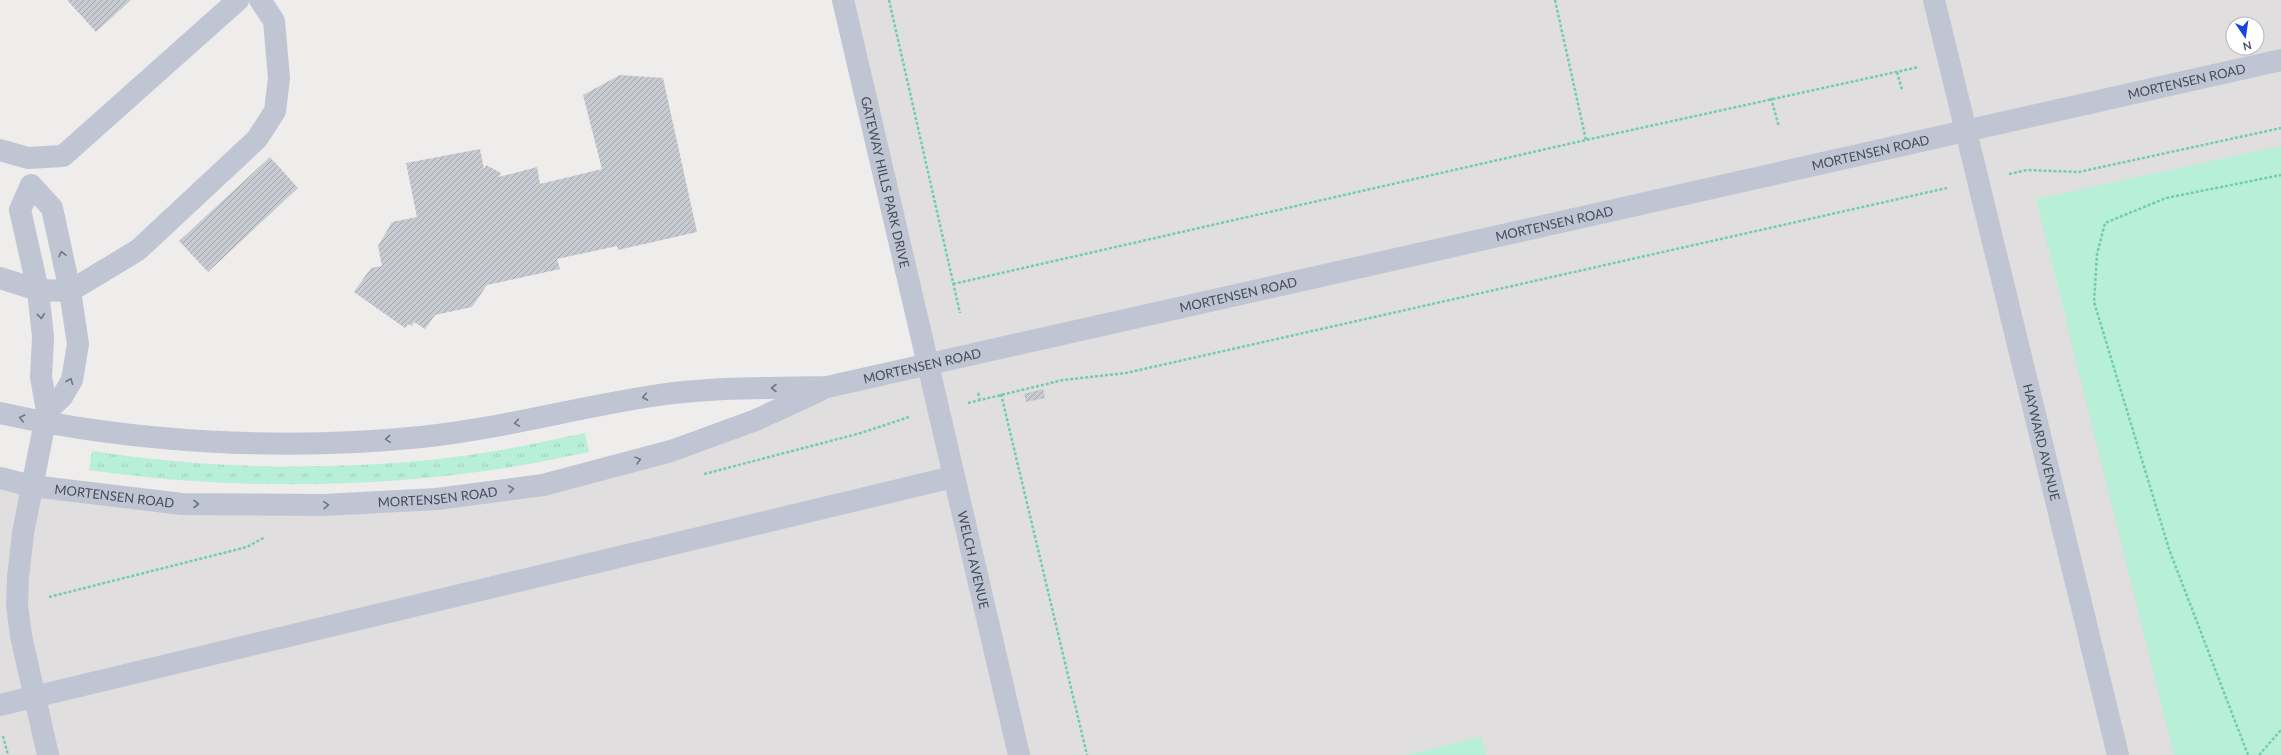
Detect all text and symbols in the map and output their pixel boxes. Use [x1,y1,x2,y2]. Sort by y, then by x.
north arrow [2225,16,2265,56]
text: N [2242,39,2253,54]
street label: MORTENSEN ROAD [2126,60,2247,102]
street label: GATEWAY HILLS PARK DRIVE [858,95,913,269]
street label: MORTENSEN ROAD [1810,131,1931,173]
street label: MORTENSEN ROAD [1494,202,1615,244]
one-way arrow [58,250,66,257]
street label: MORTENSEN ROAD [1178,273,1299,316]
one-way arrow [36,313,45,319]
street label: MORTENSEN ROAD [862,345,983,387]
one-way arrow [66,378,74,385]
street label: HAYWARD AVENUE [2020,382,2064,502]
one-way arrow [771,384,777,392]
one-way arrow [642,393,648,401]
one-way arrow [19,414,25,422]
one-way arrow [514,418,520,427]
one-way arrow [385,435,391,444]
one-way arrow [634,456,641,465]
street label: MORTENSEN ROAD [54,481,175,511]
street label: MORTENSEN ROAD [377,483,499,510]
one-way arrow [508,485,515,494]
one-way arrow [193,500,199,508]
one-way arrow [323,500,329,509]
street label: WELCH AVENUE [954,509,993,611]

